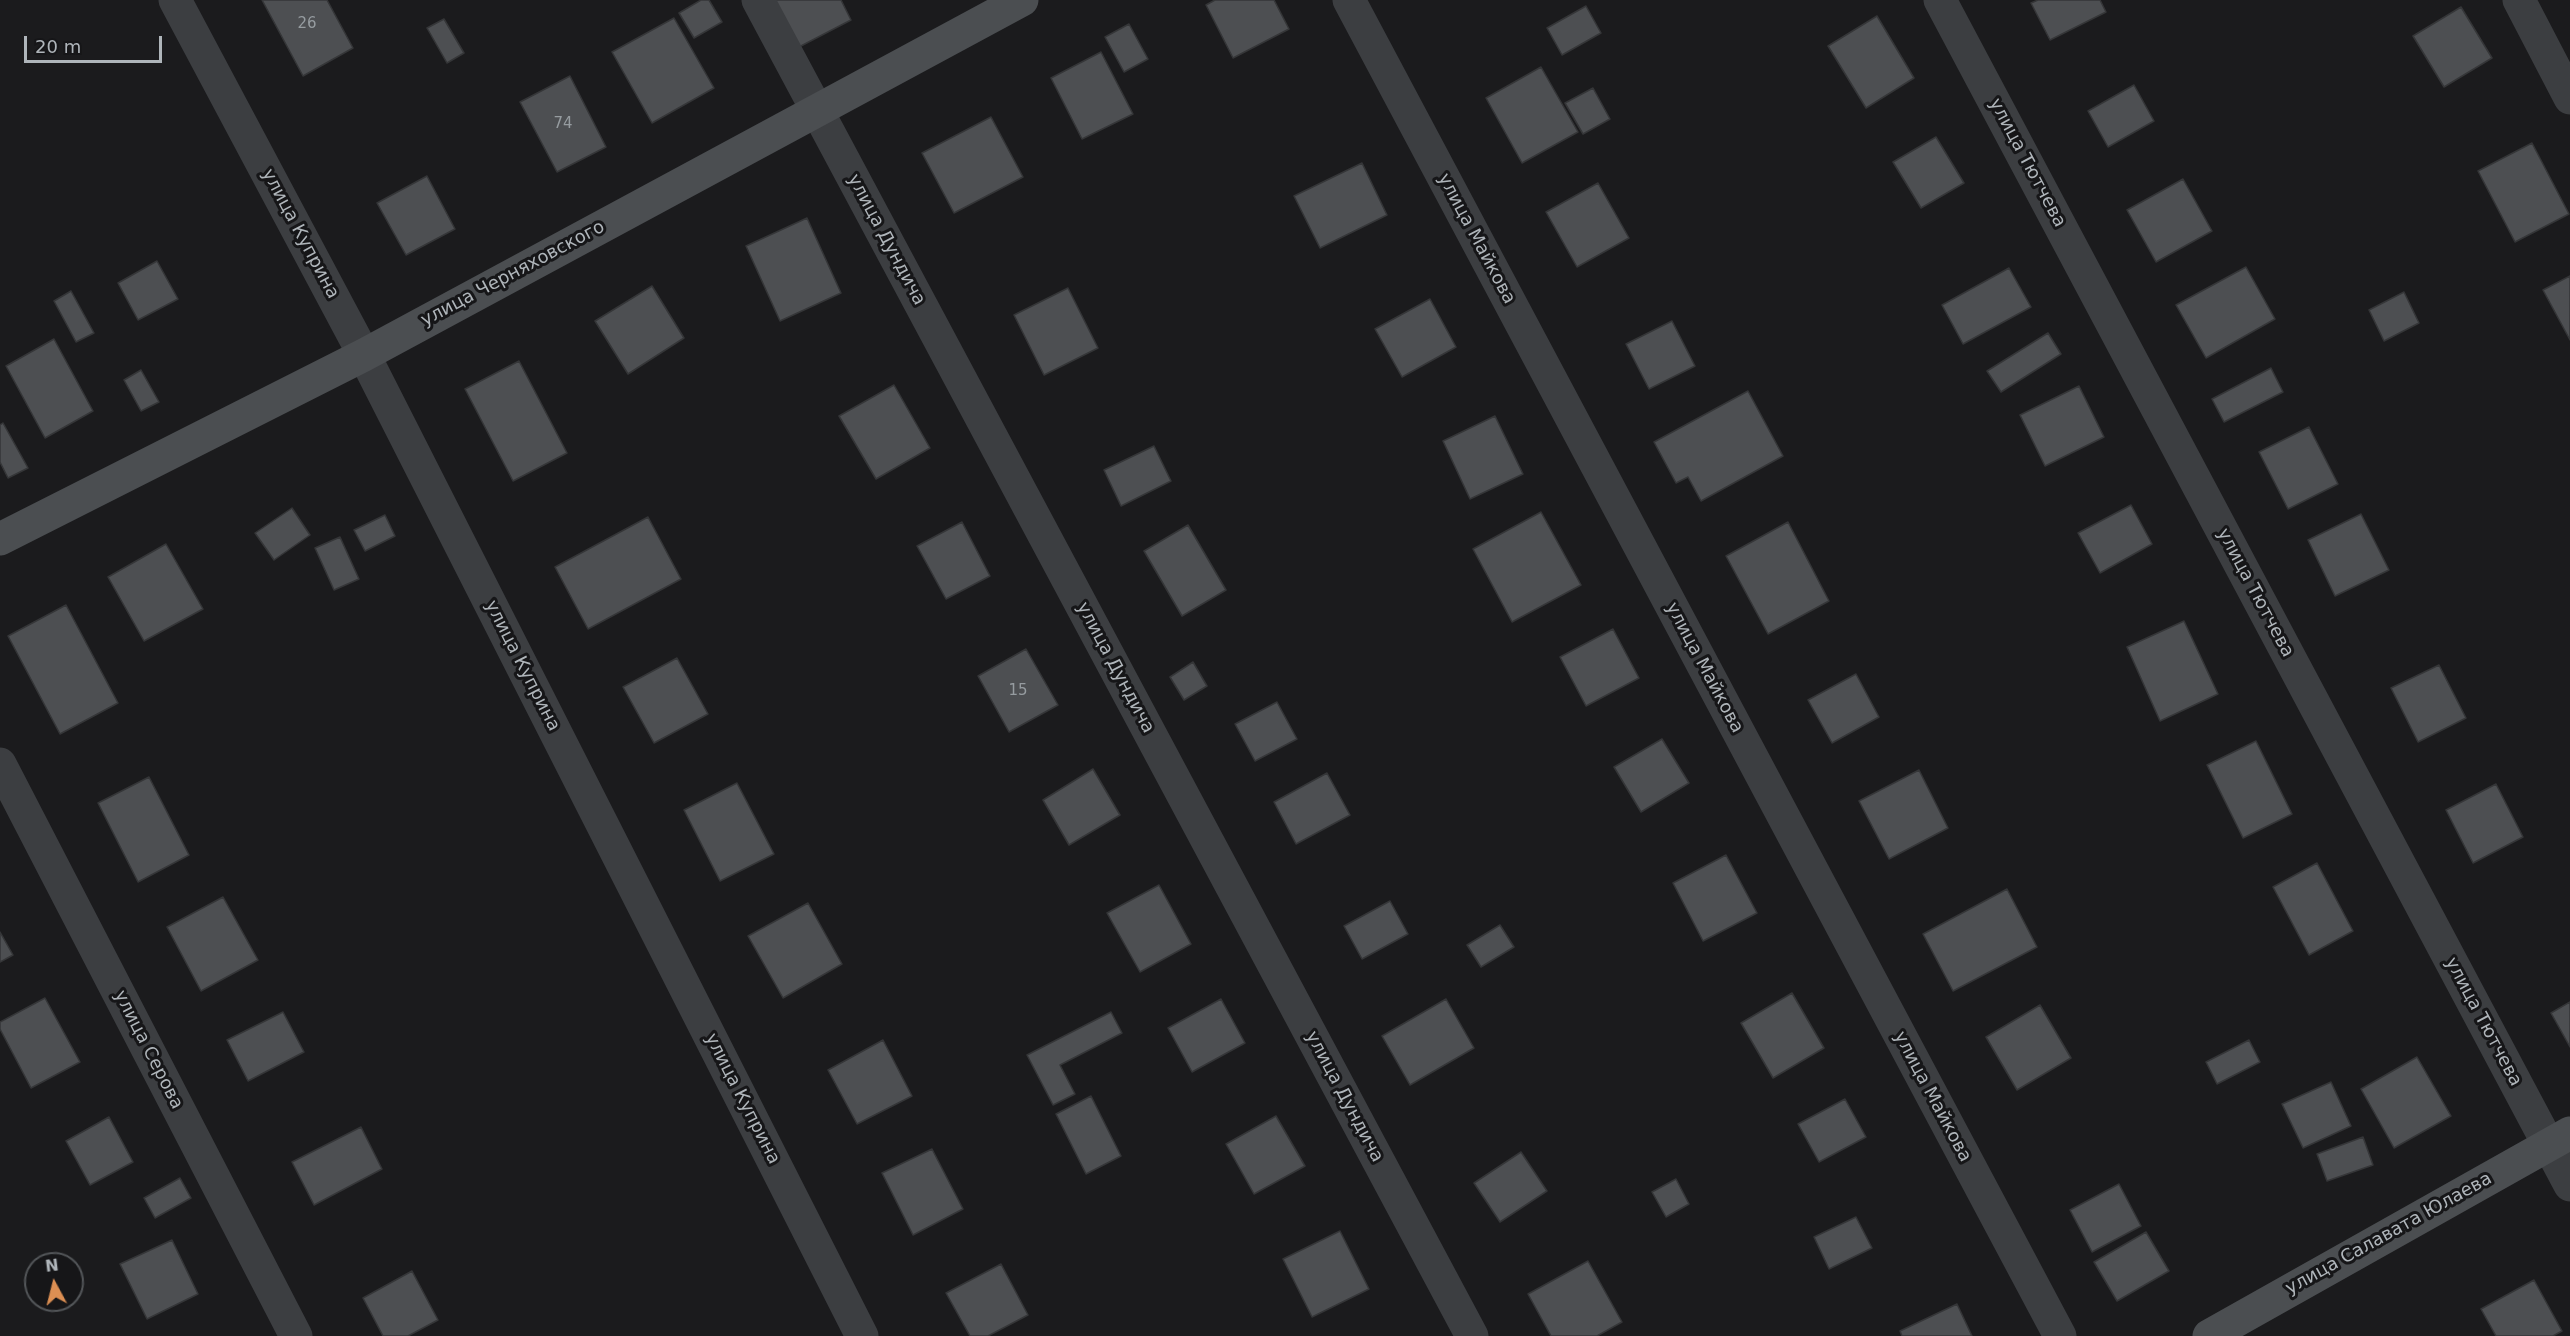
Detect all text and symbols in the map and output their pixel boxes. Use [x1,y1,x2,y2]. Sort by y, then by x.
house number: 26 [297,15,317,33]
scale bar [27,24,165,62]
text: 20 m [35,36,81,57]
street label: улица Тютчева [1984,95,2070,231]
house number: 74 [553,115,573,133]
street label: улица Куприна [257,165,343,303]
street label: улица Майкова [1433,170,1519,308]
street label: улица Дундича [842,171,930,309]
street label: улица Черняховского [418,216,608,332]
street label: улица Тютчева [2212,525,2298,661]
street label: улица Куприна [480,597,564,735]
street label: улица Дундича [1071,599,1159,737]
street label: улица Майкова [1661,599,1747,737]
house number: 15 [1008,682,1028,700]
street label: улица Тютчева [2440,954,2526,1090]
street label: улица Серова [109,987,187,1113]
street label: улица Дундича [1300,1028,1388,1166]
street label: улица Майкова [1889,1028,1975,1166]
street label: улица Куприна [700,1030,784,1168]
street label: улица Салавата Юлаева [2282,1168,2496,1300]
north arrow [24,1252,84,1312]
text: N [44,1255,60,1276]

